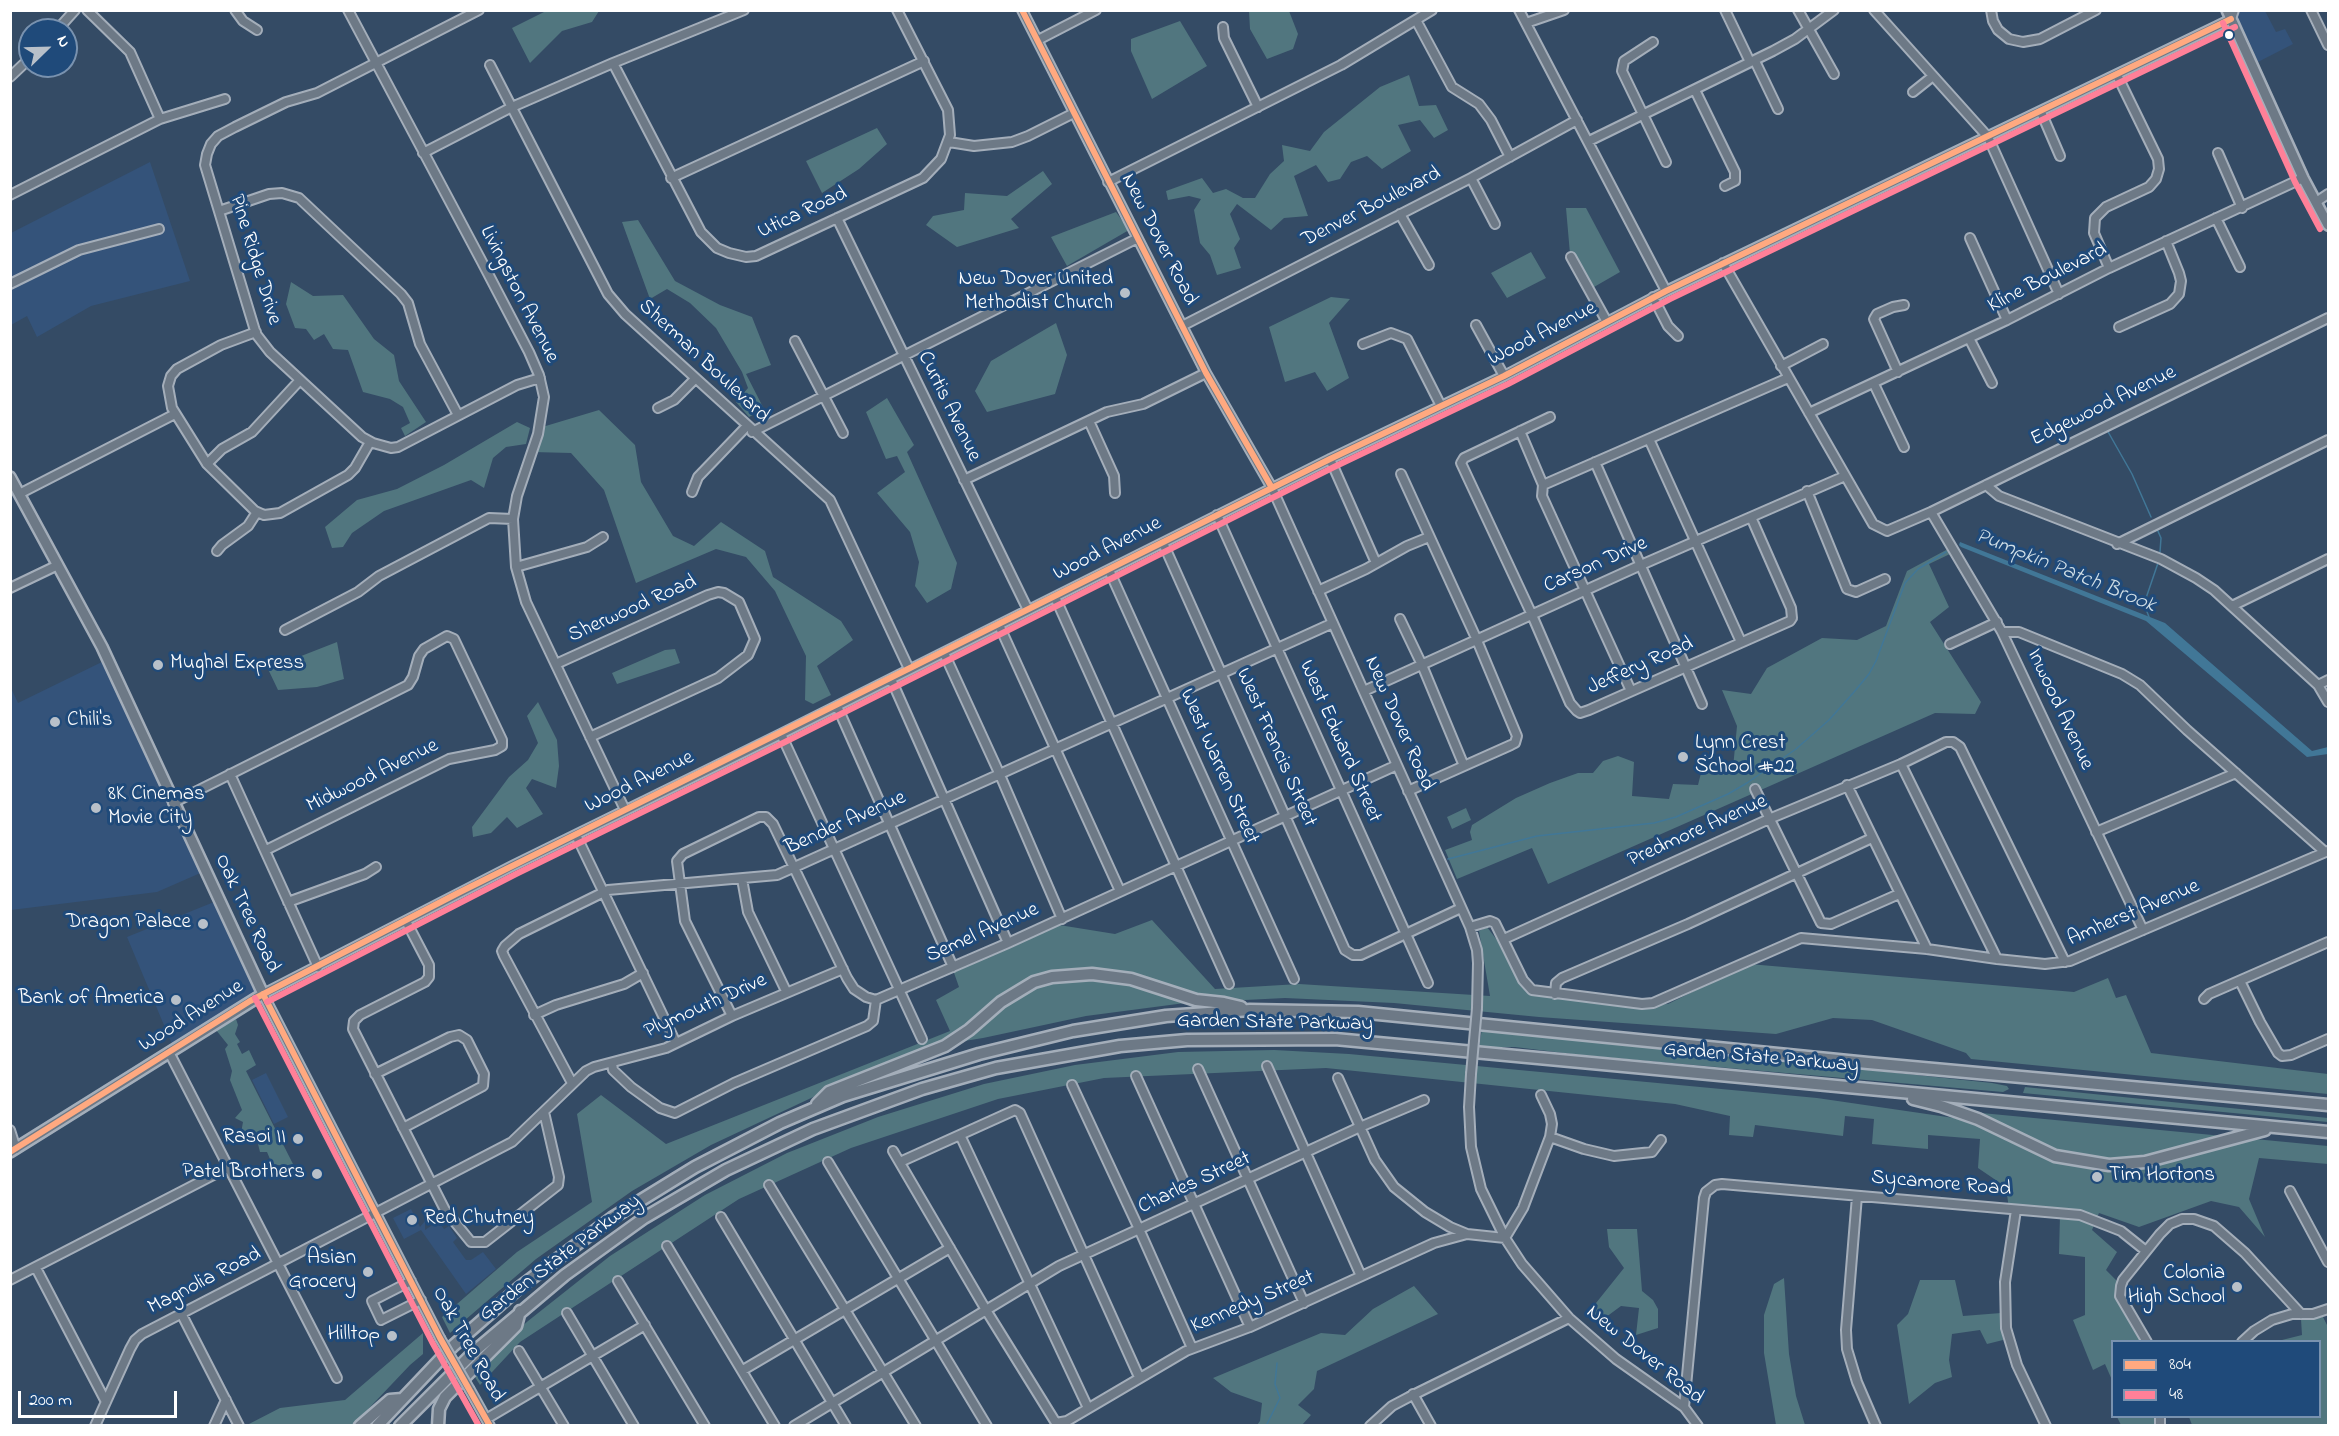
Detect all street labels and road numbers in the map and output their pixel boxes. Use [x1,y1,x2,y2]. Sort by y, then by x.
street label: Denver Boulevard [1298,162,1446,254]
street label: New Dover Road [1114,170,1202,310]
street label: Utica Road [754,182,852,246]
street label: Pine Ridge Drive [222,192,286,328]
street label: Livingston Avenue [473,222,563,368]
street label: Kline Boulevard [1984,238,2112,320]
street label: Sherman Boulevard [632,295,774,429]
street label: Wood Avenue [1485,297,1601,373]
street label: Curtis Avenue [910,348,986,466]
street label: Edgewood Avenue [2027,361,2181,453]
street label: Wood Avenue [1050,512,1166,588]
street label: Carson Drive [1540,532,1652,600]
street label: Sherwood Road [565,571,701,649]
street label: Jeffery Road [1584,632,1698,702]
street label: Inwood Avenue [2020,646,2098,774]
street label: New Dover Road [1357,653,1439,795]
street label: West Edward Street [1292,657,1386,827]
street label: West Francis Street [1229,665,1321,831]
street label: West Warren Street [1172,685,1264,849]
street label: Midwood Avenue [303,734,443,820]
street label: Wood Avenue [581,746,699,820]
street label: Bender Avenue [782,786,910,862]
street label: Predmore Avenue [1624,790,1772,874]
street label: Oak Tree Road [208,851,284,977]
street label: Amherst Avenue [2064,875,2204,953]
street label: Semel Avenue [923,898,1043,970]
street label: Plymouth Drive [641,969,771,1045]
street label: Wood Avenue [135,975,249,1059]
street label: Garden State Parkway [1177,1010,1373,1038]
street label: Garden State Parkway [1662,1038,1860,1080]
street label: Charles Street [1135,1147,1255,1221]
street label: Sycamore Road [1870,1166,2012,1204]
street label: Garden State Parkway [475,1190,647,1328]
street label: Magnolia Road [144,1243,266,1321]
street label: Kennedy Street [1188,1266,1318,1340]
street label: Oak Tree Road [425,1283,509,1407]
street label: New Dover Road [1580,1301,1708,1411]

